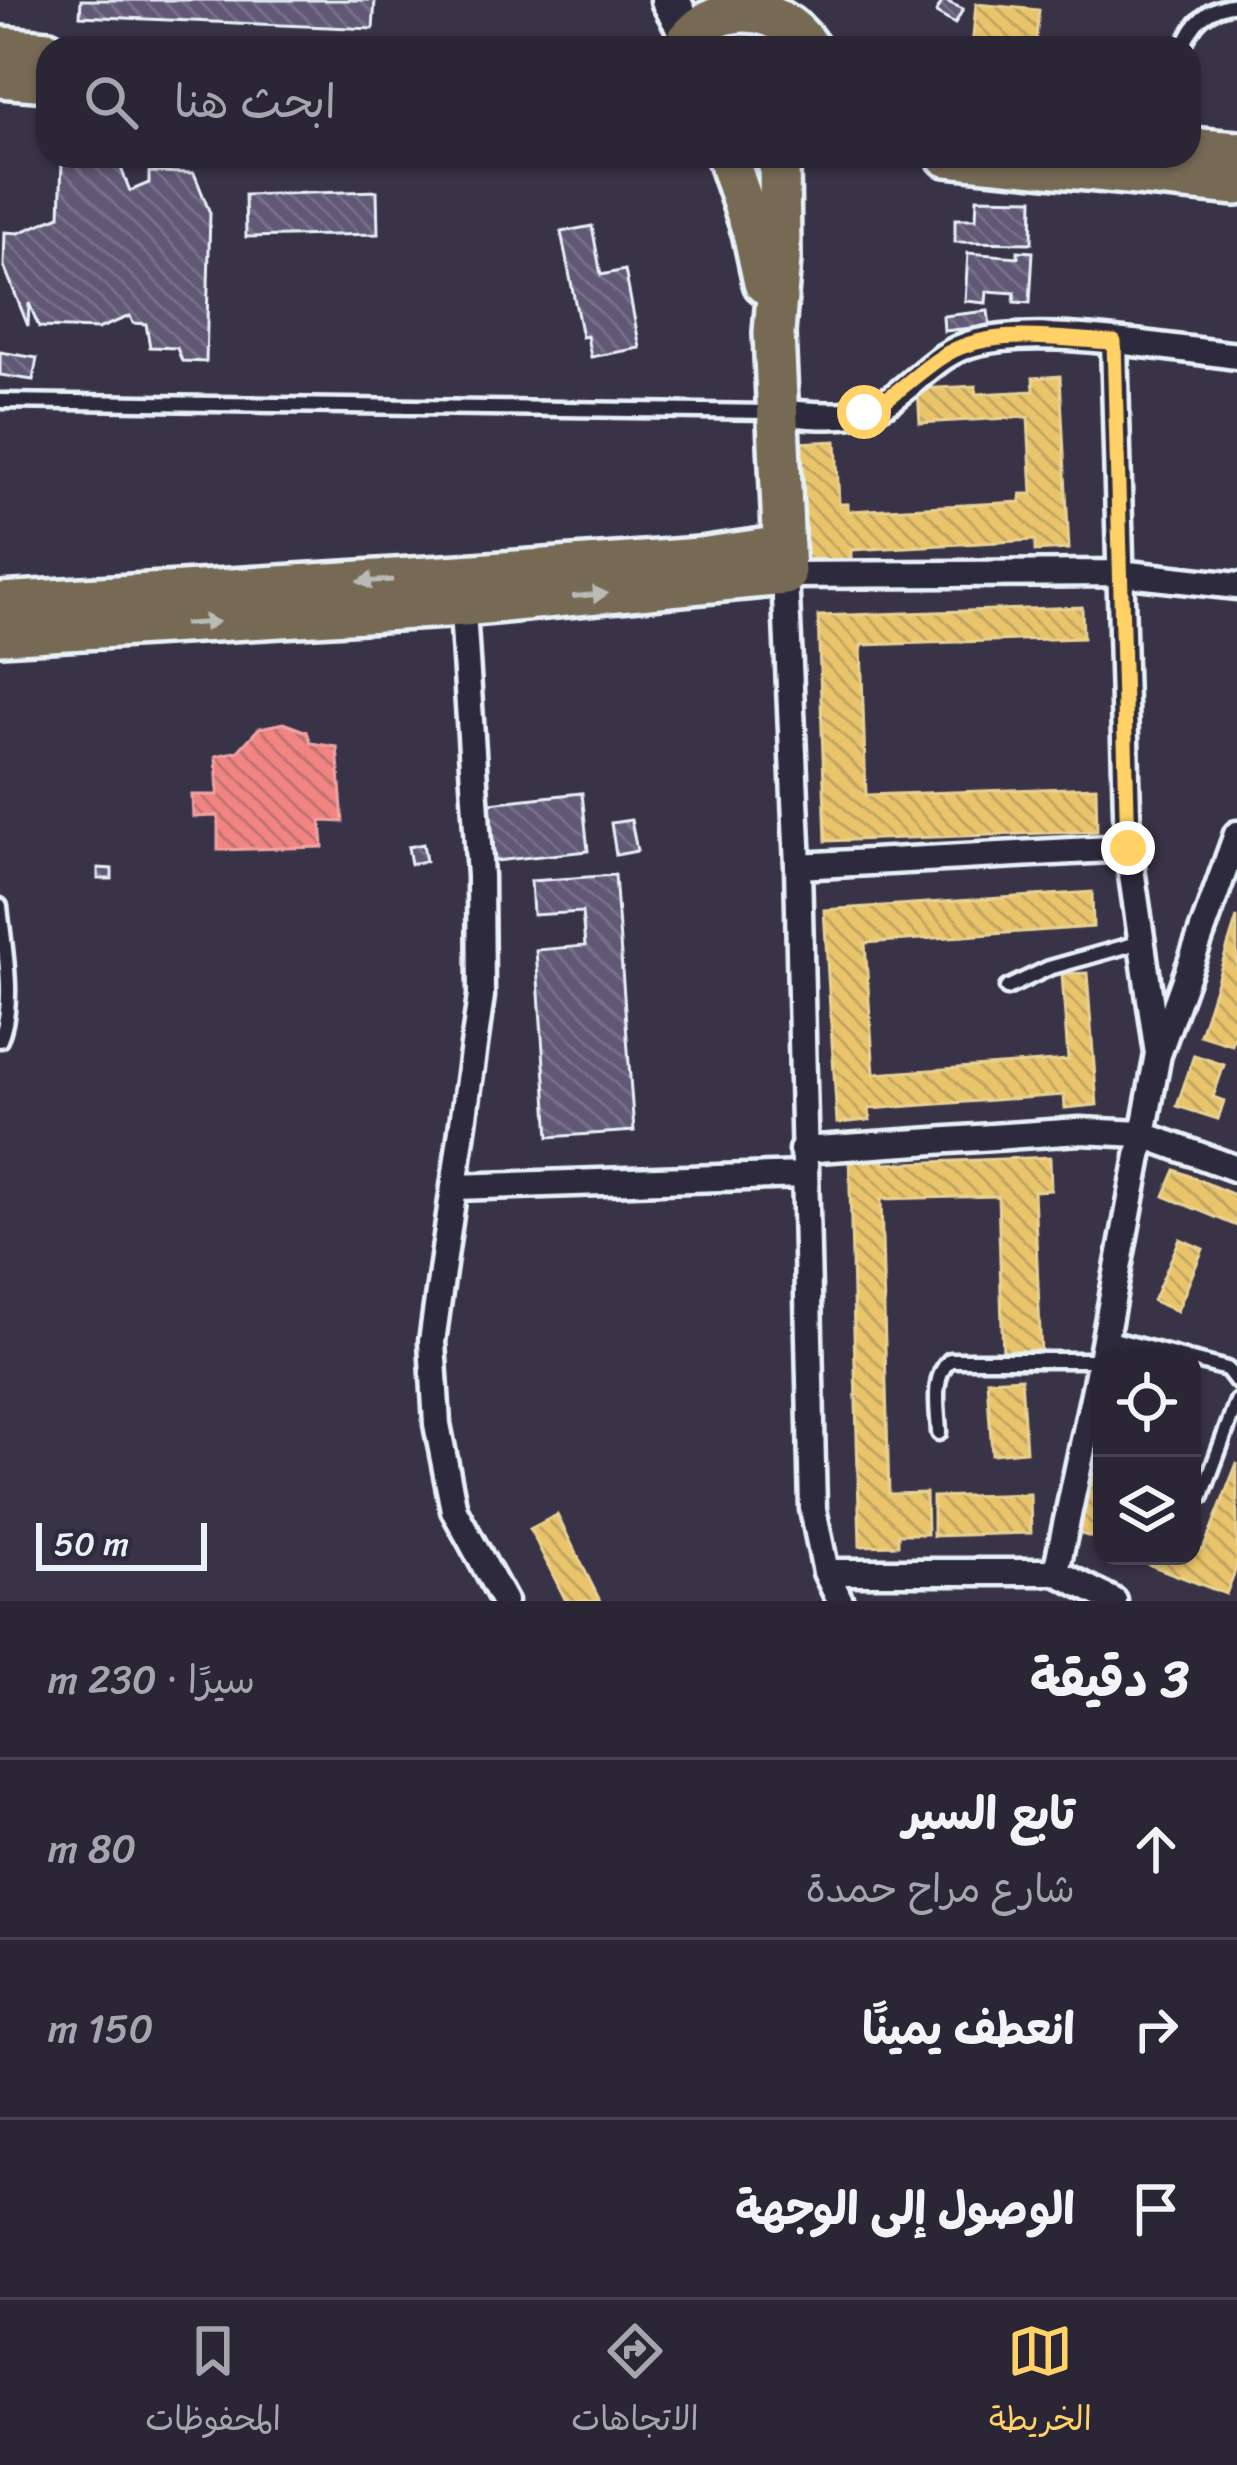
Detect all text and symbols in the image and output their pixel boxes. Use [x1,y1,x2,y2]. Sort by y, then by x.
search box [36,36,1201,168]
text: ابحث هنا [174,62,336,142]
icon: search [78,69,144,135]
route start [837,385,891,439]
one-way arrow [356,571,393,590]
one-way arrow [572,586,609,605]
one-way arrow [183,613,220,632]
route end [1101,821,1155,875]
map controls [1093,1349,1201,1565]
button: locate [1093,1349,1201,1457]
button: layers [1093,1457,1201,1565]
text: 50 m [54,1515,129,1573]
scale bar [36,1517,207,1570]
text: 3 دقيقة [1030,1634,1189,1724]
text: سيرًا · 230 m [48,1645,255,1714]
text: تابع السير [903,1774,1075,1854]
text: 80 m [48,1814,136,1883]
icon: ahead [1123,1816,1189,1882]
text: شارع مراح حمدة [806,1854,1075,1923]
text: انعطف يمينًا [862,1989,1075,2069]
text: 150 m [48,1994,153,2063]
icon: right [1123,1996,1189,2062]
text: الوصول إلى الوجهة [735,2169,1075,2249]
icon: arrive [1123,2176,1189,2242]
tab: المحفوظات [145,2318,281,2448]
tab: الاتجاهات [571,2318,699,2448]
tab: الخريطة [989,2318,1092,2448]

